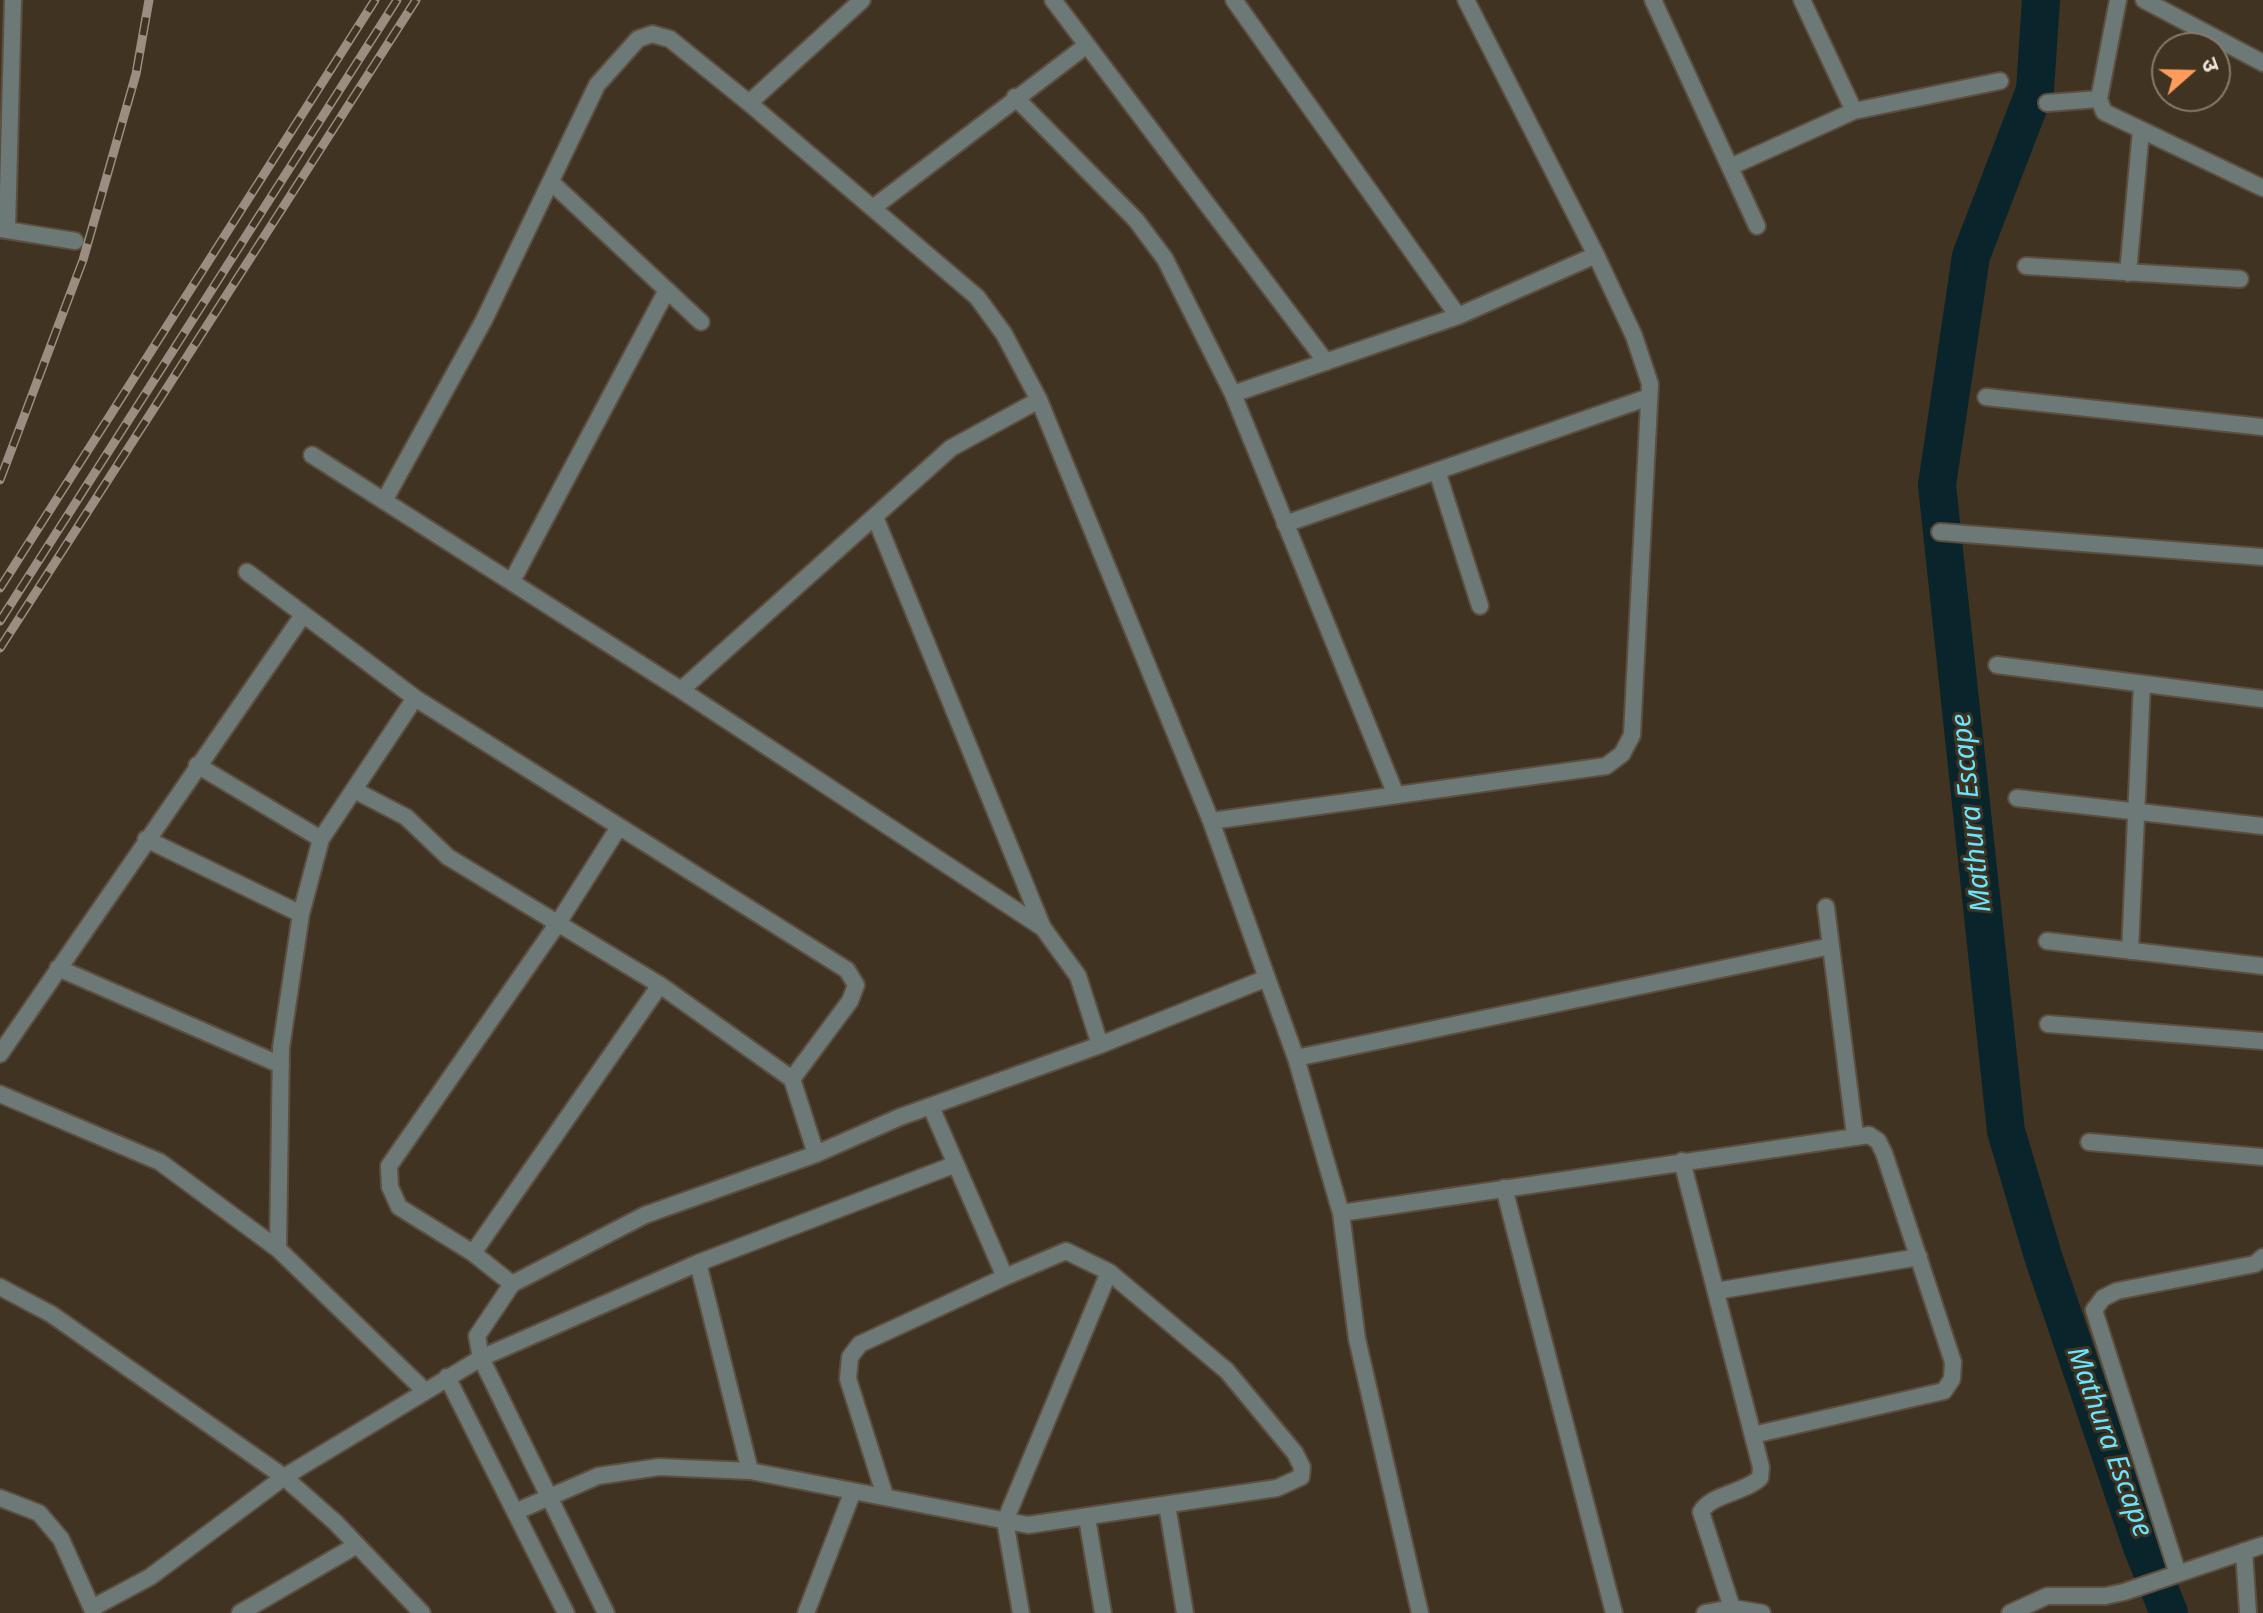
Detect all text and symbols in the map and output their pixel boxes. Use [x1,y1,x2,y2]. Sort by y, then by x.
north arrow [2151,32,2231,112]
text: उ [2195,53,2228,76]
water label: Mathura Escape [1945,712,1999,914]
water label: Mathura Escape [2059,1342,2159,1542]

